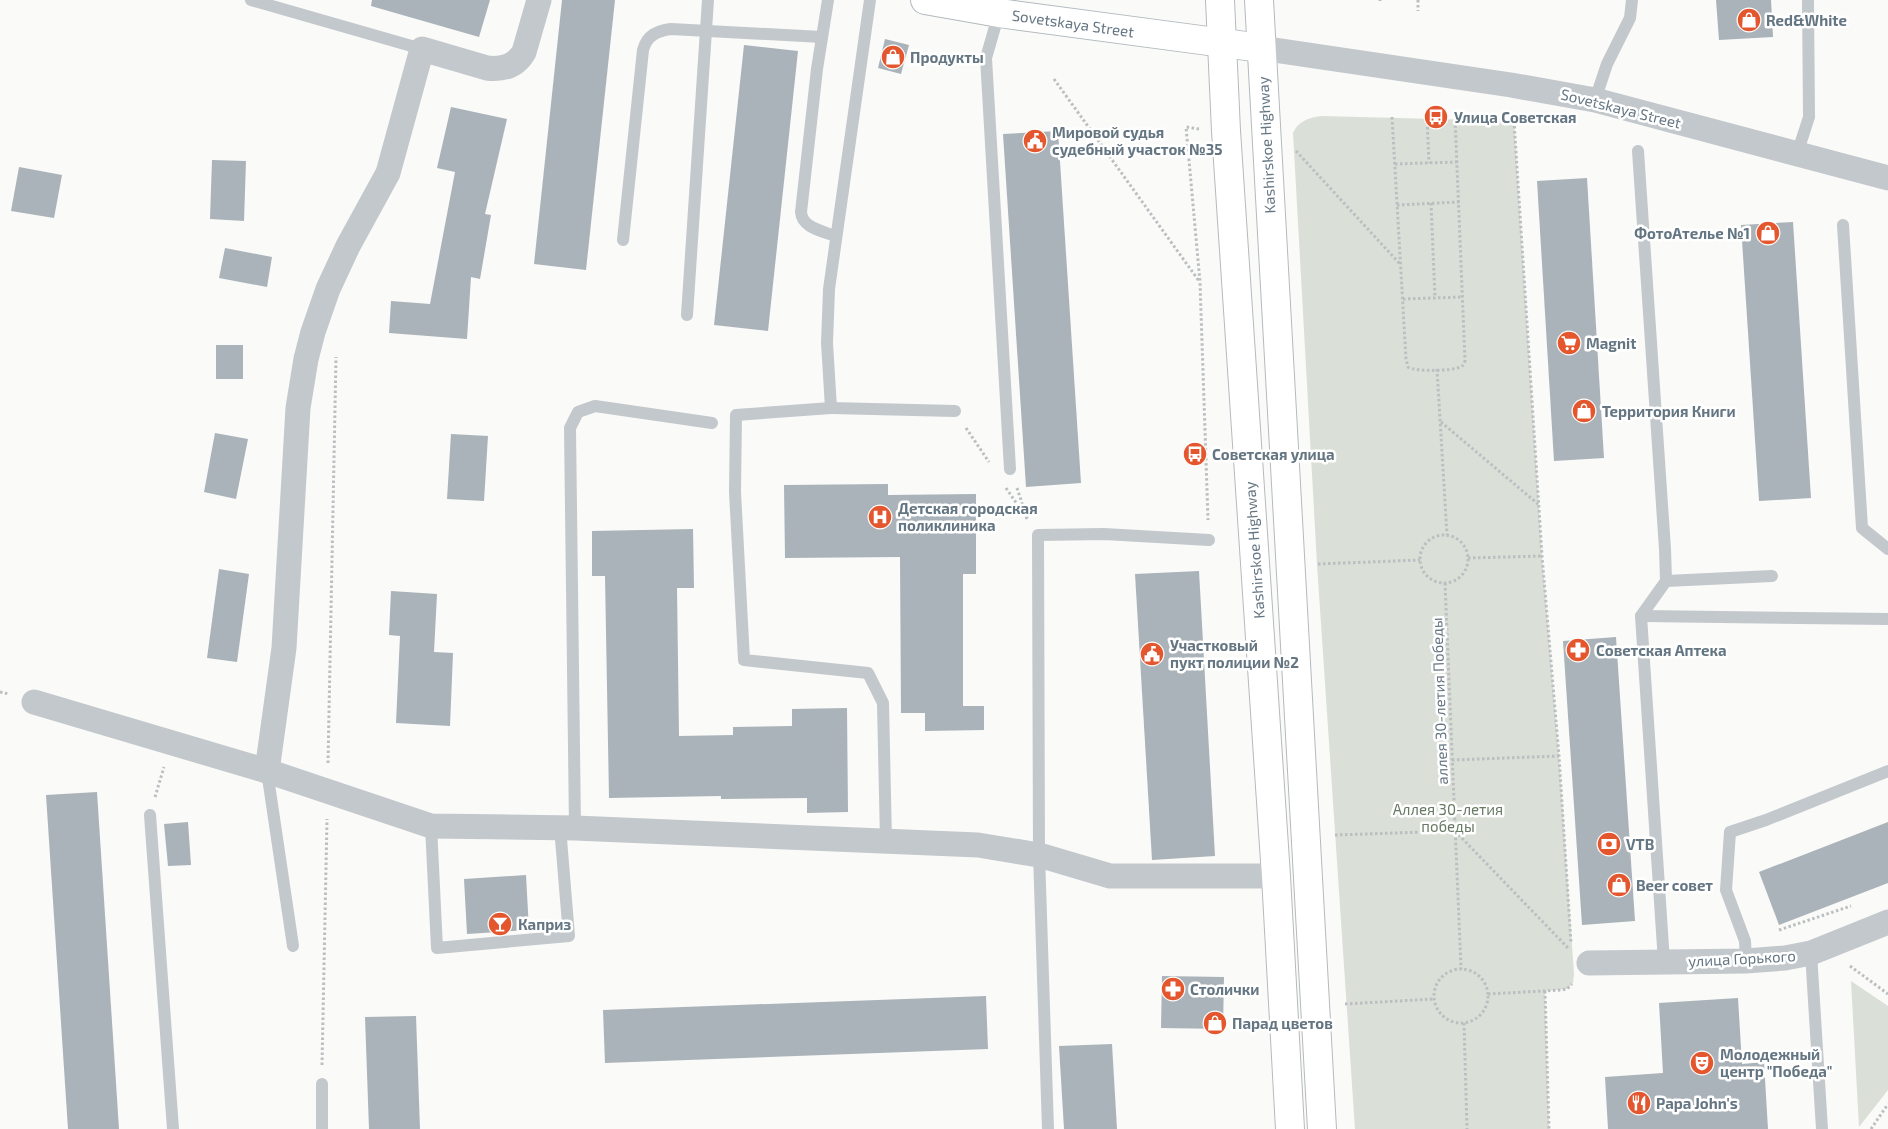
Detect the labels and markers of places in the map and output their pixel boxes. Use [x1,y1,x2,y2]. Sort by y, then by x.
shop icon: Red&White [1736,7,1762,33]
place label: Red&White [1766,11,1847,29]
shop icon: Продукты [880,44,906,70]
place label: Продукты [910,48,984,66]
bus stop icon: Улица Советская [1423,104,1449,130]
place label: Улица Советская [1454,108,1577,126]
place label: Мировой судья судебный участок №35 [1052,123,1222,158]
public building icon: Мировой судья судебный участок №35 [1022,128,1048,154]
shop icon: ФотоАтелье №1 [1755,220,1781,246]
place label: ФотоАтелье №1 [1634,224,1750,242]
supermarket icon: Magnit [1556,330,1582,356]
place label: Magnit [1586,334,1636,352]
shop icon: Территория Книги [1571,398,1597,424]
place label: Территория Книги [1602,402,1736,420]
bus stop icon: Советская улица [1182,441,1208,467]
place label: Советская улица [1212,445,1335,463]
place label: Детская городская поликлиника [898,499,1038,534]
hospital icon: Детская городская поликлиника [867,504,893,530]
place label: Участковый пукт полиции №2 [1170,636,1299,671]
pharmacy icon: Советская Аптека [1565,637,1591,663]
public building icon: Участковый пукт полиции №2 [1139,641,1165,667]
place label: Советская Аптека [1596,641,1727,659]
bank icon: VTB [1596,831,1622,857]
place label: VTB [1626,835,1654,853]
shop icon: Beer совет [1606,872,1632,898]
place label: Beer совет [1636,876,1713,894]
bar icon: Каприз [487,911,513,937]
place label: Каприз [518,915,571,933]
pharmacy icon: Столички [1160,976,1186,1002]
place label: Столички [1190,980,1259,998]
shop icon: Парад цветов [1202,1010,1228,1036]
place label: Парад цветов [1232,1014,1333,1032]
place label: Молодежный центр "Победа" [1720,1045,1832,1080]
theatre icon: Молодежный центр "Победа" [1689,1050,1715,1076]
restaurant icon: Papa John's [1626,1090,1652,1116]
place label: Papa John's [1656,1094,1738,1112]

